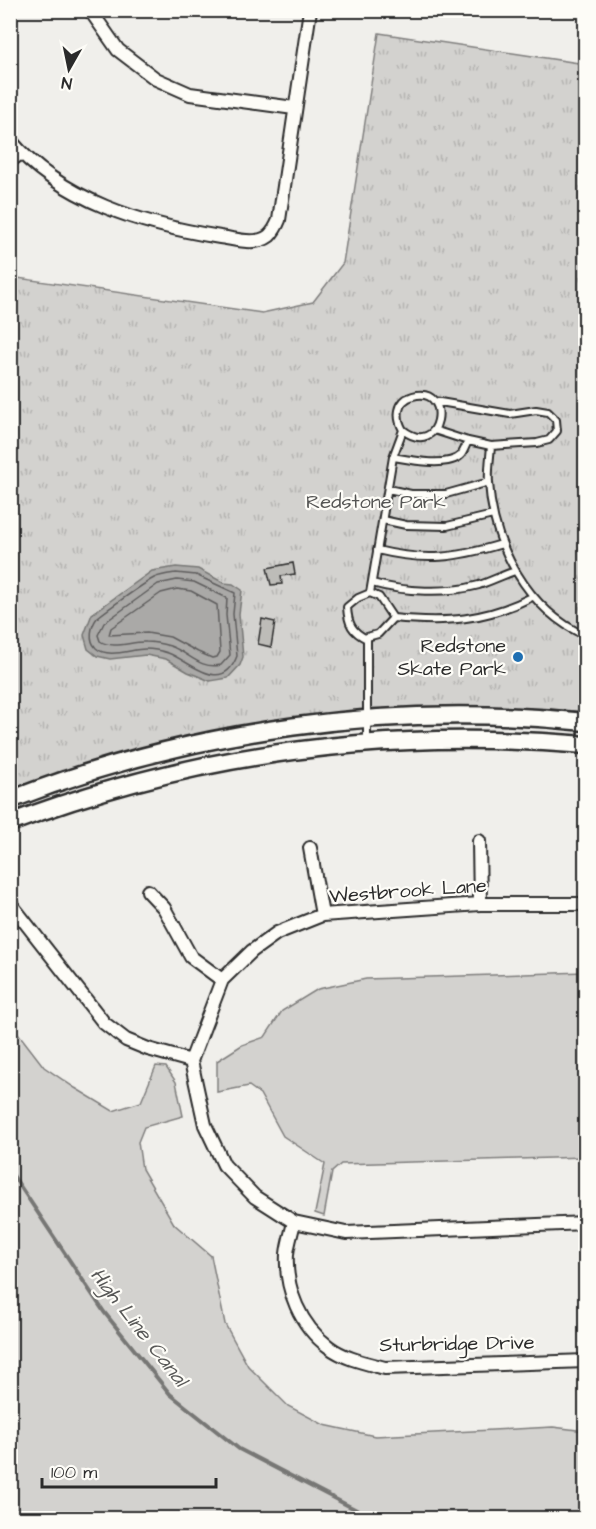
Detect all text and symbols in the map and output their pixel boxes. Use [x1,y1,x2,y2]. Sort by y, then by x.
north arrow [39,39,99,99]
text: N [60,71,73,94]
park label: Redstone Park [306,488,446,516]
place label: Redstone Skate Park [398,632,506,683]
marker: Redstone Skate Park [511,650,525,664]
street label: Westbrook Lane [328,872,488,910]
water label: High Line Canal [83,1262,196,1395]
street label: Sturbridge Drive [379,1329,535,1360]
scale bar [42,1451,216,1489]
text: 100 m [51,1460,97,1485]

